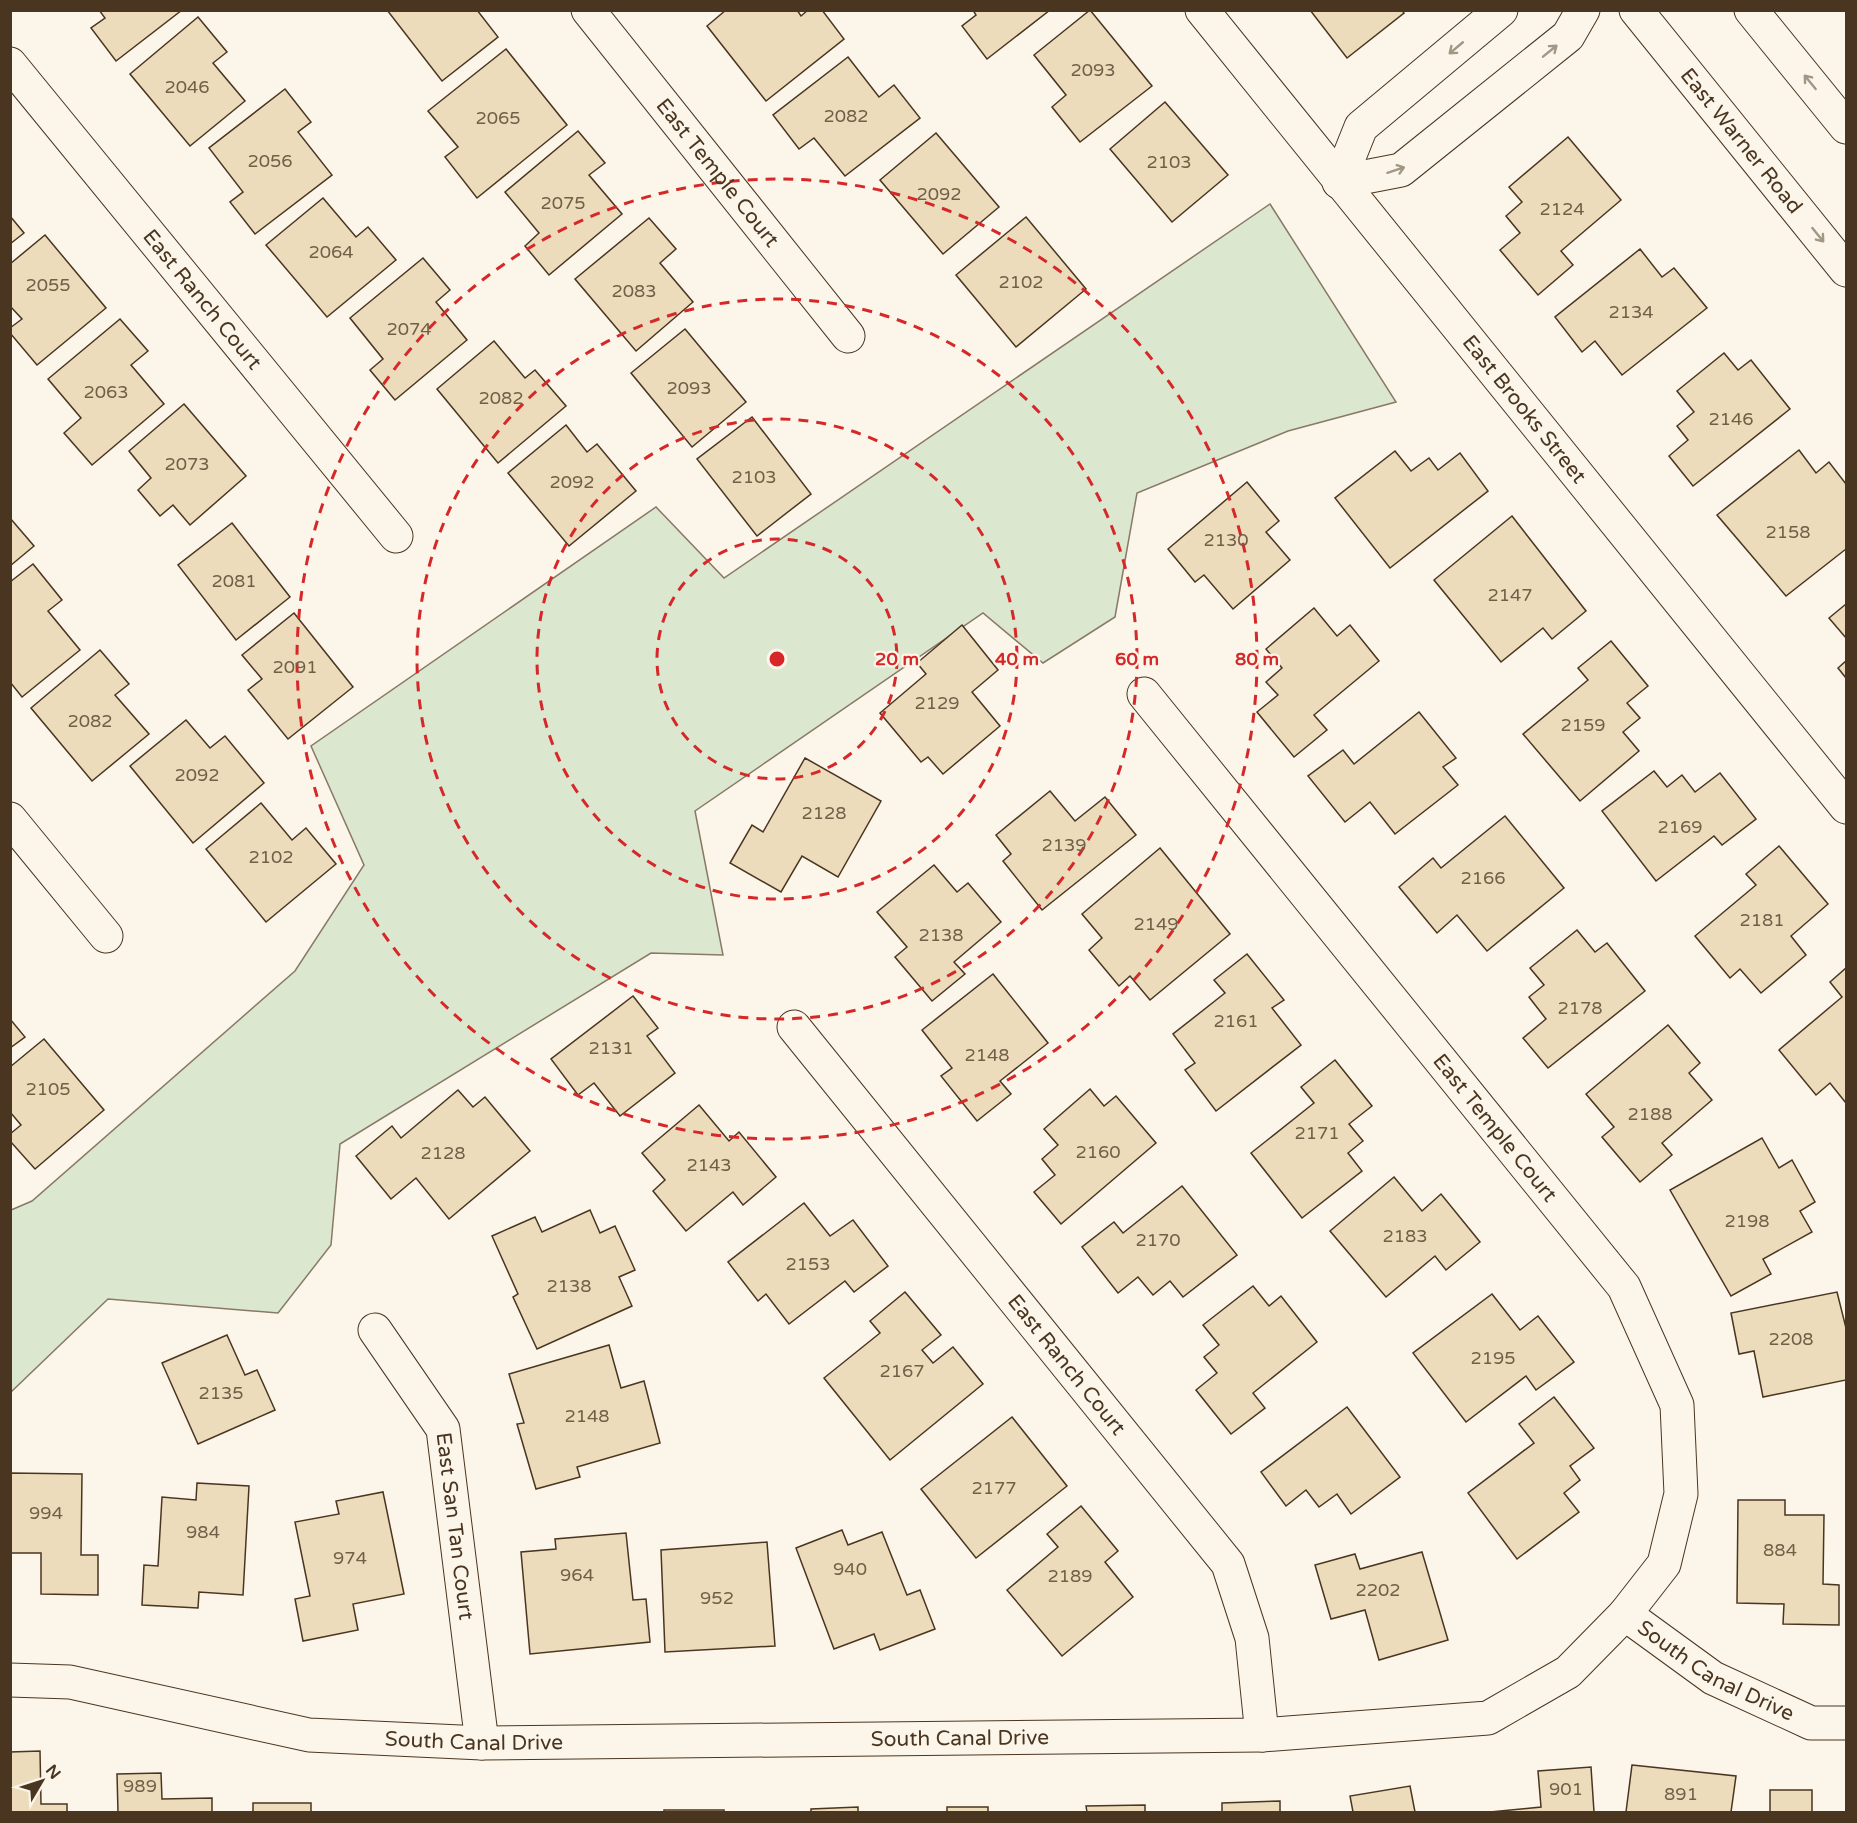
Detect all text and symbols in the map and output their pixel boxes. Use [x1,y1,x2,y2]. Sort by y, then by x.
one-way arrow [1449,41,1464,55]
one-way arrow [1542,45,1558,58]
house number: 2093 [1070,59,1116,81]
street label: East Warner Road [1675,63,1808,219]
one-way arrow [1803,74,1816,90]
house number: 2046 [164,76,210,98]
street label: East Temple Court [651,93,785,252]
house number: 2082 [823,105,869,127]
house number: 2065 [475,107,521,129]
house number: 2056 [247,150,293,172]
house number: 2103 [1146,151,1192,173]
one-way arrow [1386,164,1405,175]
house number: 2092 [916,183,962,205]
house number: 2075 [540,192,586,214]
house number: 2124 [1539,198,1585,220]
street label: East Ranch Court [138,224,267,374]
one-way arrow [1812,227,1825,243]
house number: 2064 [308,241,354,263]
house number: 2102 [998,271,1044,293]
house number: 2055 [25,274,71,296]
house number: 2083 [611,280,657,302]
house number: 2134 [1608,301,1654,323]
house number: 2074 [386,318,432,340]
street label: East Brooks Street [1457,330,1592,488]
house number: 2093 [666,377,712,399]
house number: 2063 [83,381,129,403]
house number: 2082 [478,387,524,409]
house number: 2146 [1708,408,1754,430]
house number: 2073 [164,453,210,475]
house number: 2103 [731,466,777,488]
house number: 2092 [549,471,595,493]
house number: 2158 [1765,521,1811,543]
house number: 2130 [1203,529,1249,551]
house number: 2081 [211,570,257,592]
house number: 2147 [1487,584,1533,606]
text: 20 m [875,648,919,670]
text: 40 m [995,648,1039,670]
text: 60 m [1115,648,1159,670]
text: 80 m [1235,648,1279,670]
centre of rings [767,649,787,669]
house number: 2091 [272,656,318,678]
house number: 2129 [914,692,960,714]
house number: 2082 [67,710,113,732]
house number: 2159 [1560,714,1606,736]
house number: 2092 [174,764,220,786]
house number: 2128 [801,802,847,824]
house number: 2169 [1657,816,1703,838]
house number: 2139 [1041,834,1087,856]
house number: 2102 [248,846,294,868]
house number: 2166 [1460,867,1506,889]
house number: 2181 [1739,909,1785,931]
house number: 2149 [1133,913,1179,935]
house number: 2138 [918,924,964,946]
house number: 2178 [1557,997,1603,1019]
house number: 2161 [1213,1010,1259,1032]
house number: 2131 [588,1037,634,1059]
house number: 2148 [964,1044,1010,1066]
street label: East Temple Court [1428,1049,1562,1207]
house number: 2105 [25,1078,71,1100]
house number: 2188 [1627,1103,1673,1125]
house number: 2171 [1294,1122,1340,1144]
house number: 2160 [1075,1141,1121,1163]
house number: 2128 [420,1142,466,1164]
house number: 2143 [686,1154,732,1176]
house number: 2198 [1724,1210,1770,1232]
house number: 2183 [1382,1225,1428,1247]
house number: 2170 [1135,1229,1181,1251]
house number: 2153 [785,1253,831,1275]
house number: 2138 [546,1275,592,1297]
street label: East Ranch Court [1003,1289,1131,1440]
house number: 2208 [1768,1328,1814,1350]
house number: 2195 [1470,1347,1516,1369]
house number: 2167 [879,1360,925,1382]
house number: 2135 [198,1382,244,1404]
house number: 2148 [564,1405,610,1427]
street label: East San Tan Court [431,1431,479,1621]
house number: 2177 [971,1477,1017,1499]
house number: 994 [29,1502,63,1524]
house number: 984 [186,1521,220,1543]
house number: 884 [1763,1539,1797,1561]
house number: 974 [333,1547,367,1569]
house number: 940 [833,1558,867,1580]
house number: 964 [560,1564,594,1586]
house number: 2189 [1047,1565,1093,1587]
house number: 2202 [1355,1579,1401,1601]
house number: 952 [700,1587,734,1609]
street label: South Canal Drive [1633,1615,1798,1726]
street label: South Canal Drive [871,1725,1049,1752]
street label: South Canal Drive [384,1726,563,1756]
north arrow [12,1751,72,1811]
text: N [41,1761,65,1783]
house number: 989 [123,1775,157,1797]
house number: 901 [1549,1778,1583,1800]
house number: 891 [1664,1783,1698,1805]

